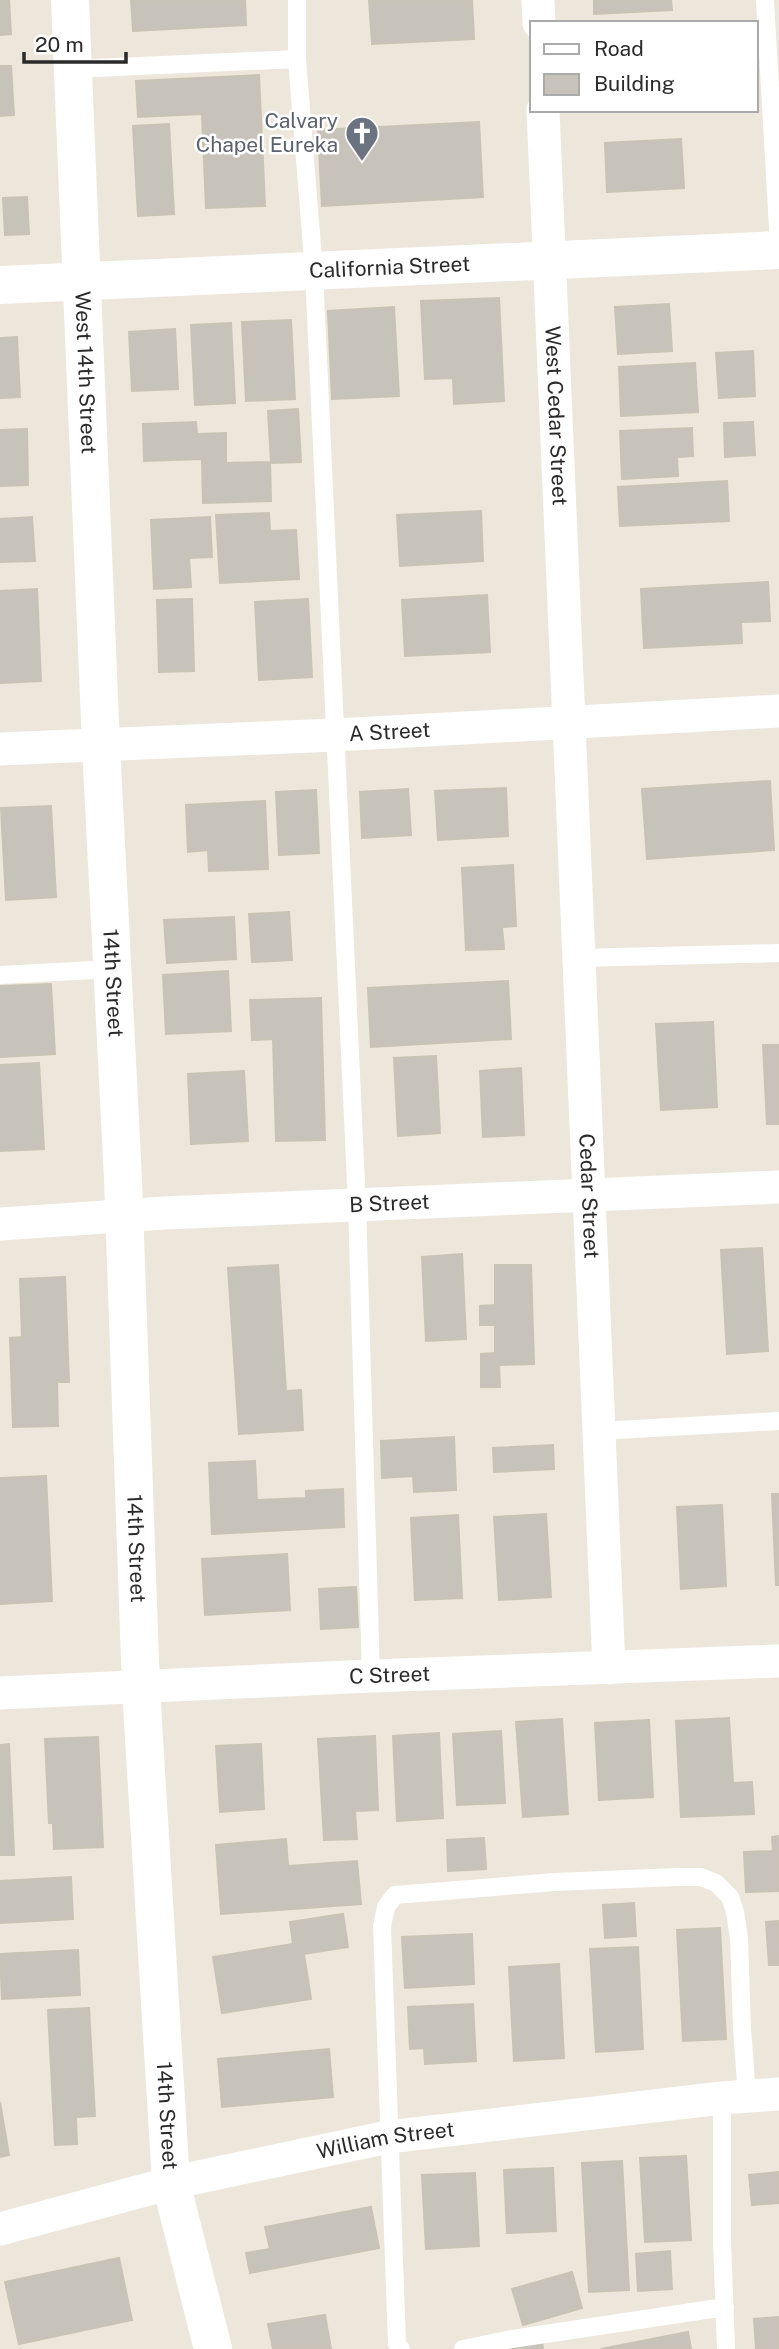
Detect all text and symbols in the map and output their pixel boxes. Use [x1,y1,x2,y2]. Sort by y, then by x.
scale bar [24,21,126,65]
legend [530,21,758,112]
text: 20 m [35,32,84,57]
text: Road [594,36,644,61]
text: Building [594,71,675,96]
place label: Calvary Chapel Eureka [196,108,338,157]
church icon: Calvary Chapel Eureka [343,114,381,163]
street label: California Street [309,251,471,283]
street label: West 14th Street [70,291,102,455]
street label: West Cedar Street [540,325,573,506]
street label: A Street [348,717,431,746]
street label: 14th Street [98,928,129,1038]
street label: Cedar Street [574,1133,605,1259]
street label: B Street [349,1189,430,1217]
street label: 14th Street [122,1494,151,1603]
street label: C Street [349,1661,430,1689]
street label: 14th Street [152,2061,183,2171]
street label: William Street [314,2116,456,2164]

